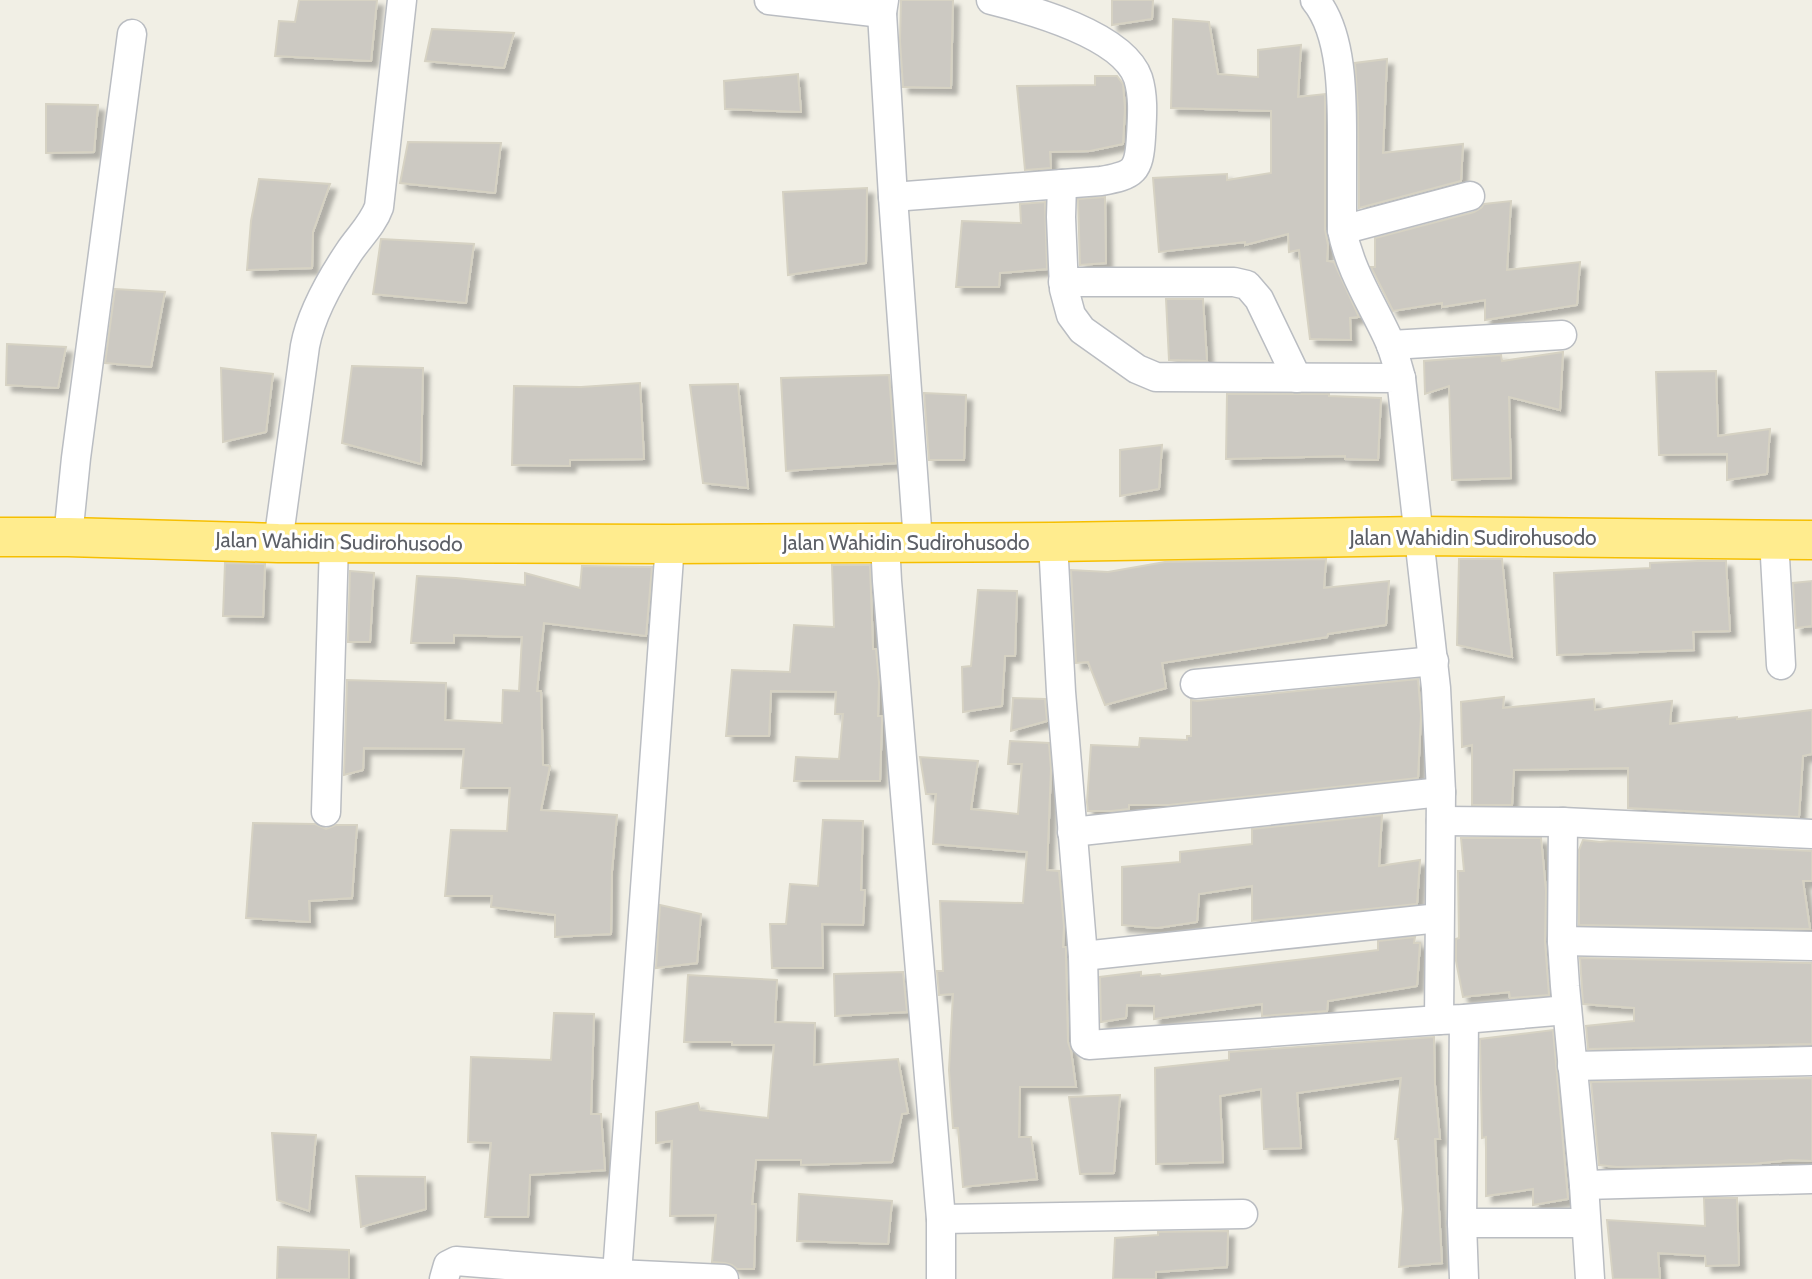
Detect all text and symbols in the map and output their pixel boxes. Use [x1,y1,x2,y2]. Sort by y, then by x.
street label: Jalan Wahidin Sudirohusodo [1348,525,1597,550]
street label: Jalan Wahidin Sudirohusodo [214,527,463,556]
street label: Jalan Wahidin Sudirohusodo [781,530,1030,555]

